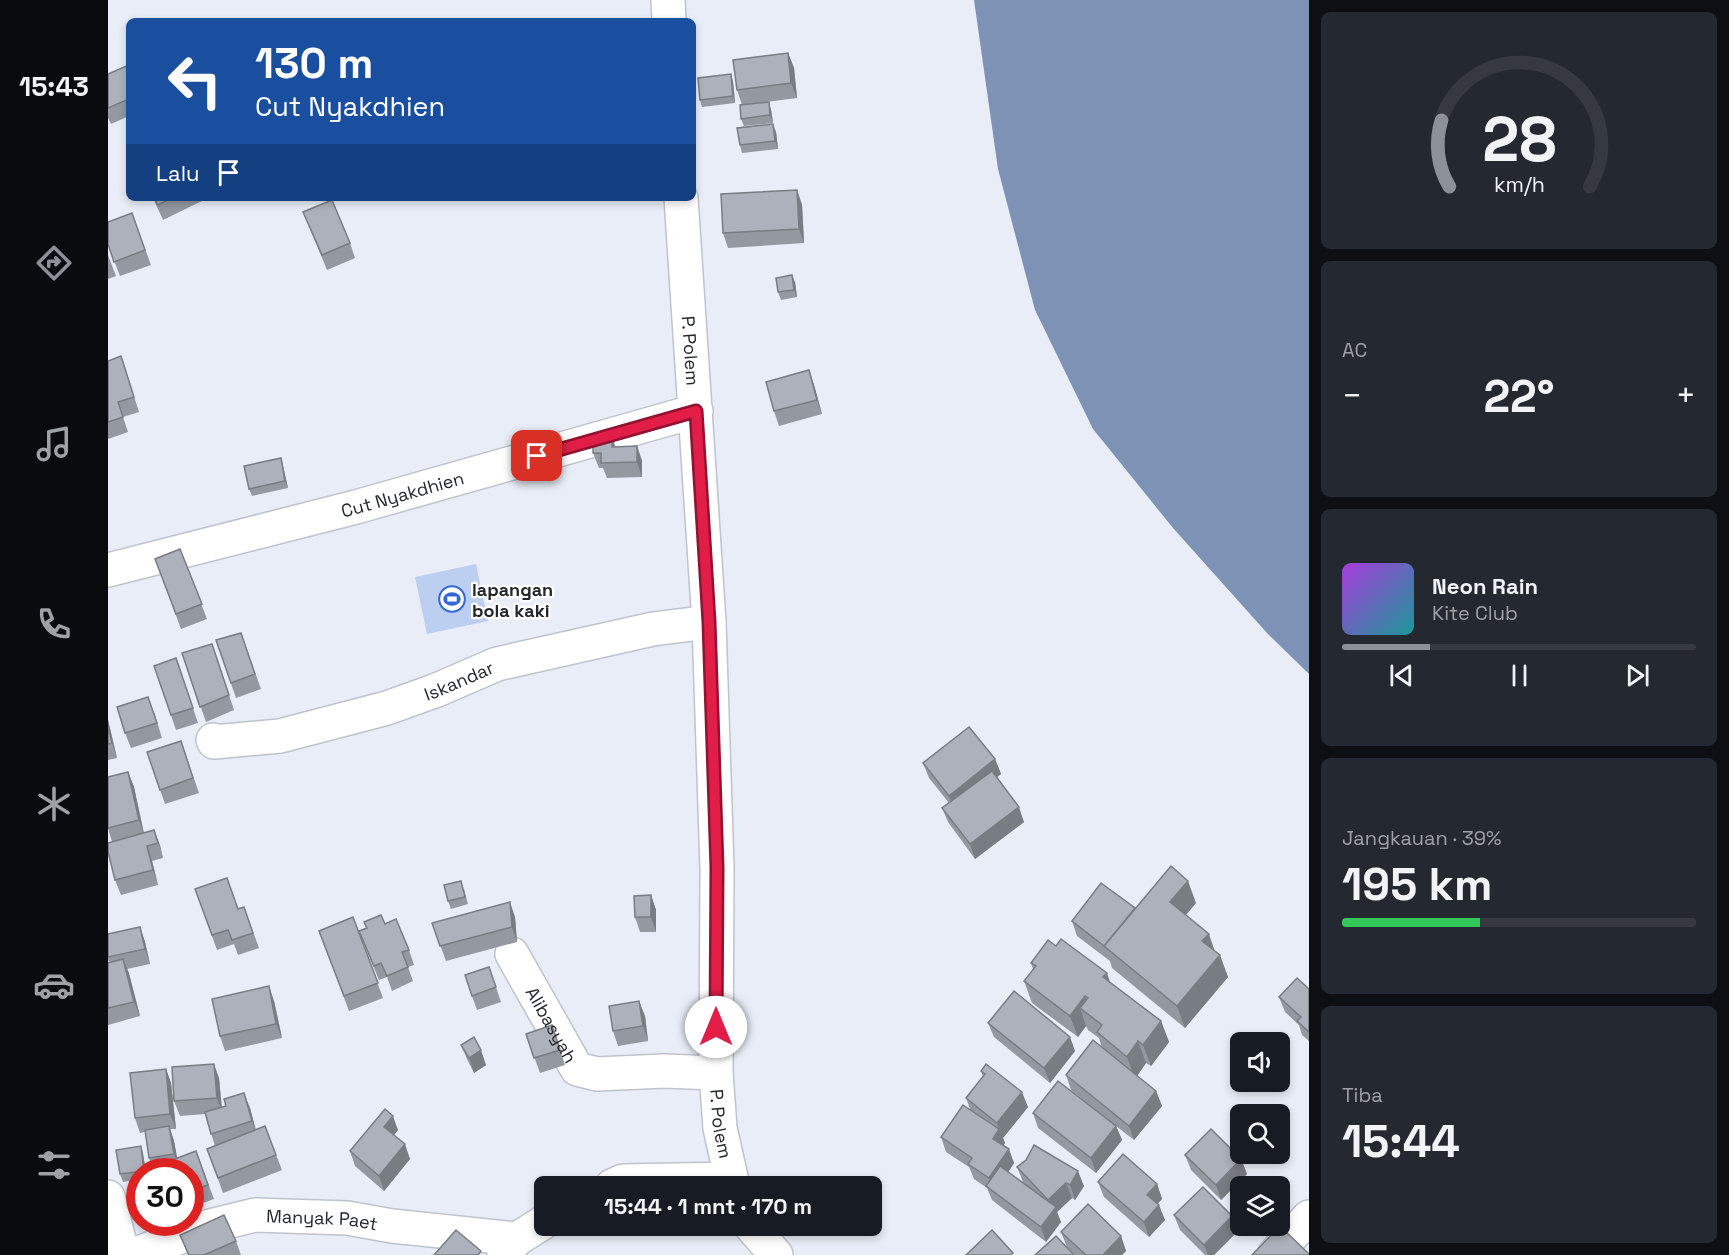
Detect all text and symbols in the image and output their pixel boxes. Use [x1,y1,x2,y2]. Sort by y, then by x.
text: 130 m [255,37,373,90]
icon: left [156,42,234,120]
text: 15:43 [19,69,89,104]
text: Cut Nyakdhien [255,89,445,124]
text: 28 [1482,100,1556,179]
icon: arrive [212,156,245,189]
text: Lalu [156,159,200,187]
text: km/h [1493,172,1545,199]
icon: directions [33,242,75,284]
street label: P. Polem [677,315,705,386]
text: AC [1342,337,1367,363]
text: 22° [1483,368,1555,425]
text: − [1342,375,1362,417]
text: + [1676,375,1696,417]
icon: music [33,423,75,465]
pin [511,430,562,481]
icon: arrive [520,439,553,472]
street label: Cut Nyakdhien [338,466,466,522]
text: Neon Rain [1432,572,1538,600]
place label: lapangan bola kaki [472,578,553,622]
sports icon: lapangan bola kaki [437,584,467,614]
text: Kite Club [1432,600,1518,626]
icon: phone [33,603,75,645]
street label: Iskandar [421,655,497,705]
icon: previous [1385,659,1418,692]
icon: pause [1503,659,1536,692]
icon: next [1621,659,1654,692]
icon: climate [33,783,75,825]
text: Jangkauan · 39% [1342,825,1502,851]
text: 195 km [1342,856,1492,913]
icon: car [33,964,75,1006]
street label: Alibasyah [521,982,583,1067]
position arrow [684,995,748,1059]
map controls [1230,1032,1290,1236]
button: sound [1230,1032,1290,1092]
text: Tiba [1342,1082,1383,1108]
street label: P. Polem [706,1088,738,1160]
button: search [1230,1104,1290,1164]
text: 15:44 [1342,1113,1460,1170]
icon: filters [33,1144,75,1186]
speed limit sign: 30 [126,1158,204,1236]
button: layers [1230,1176,1290,1236]
text: 15:44 · 1 mnt · 170 m [604,1192,812,1220]
street label: Manyak Paet [266,1204,380,1235]

